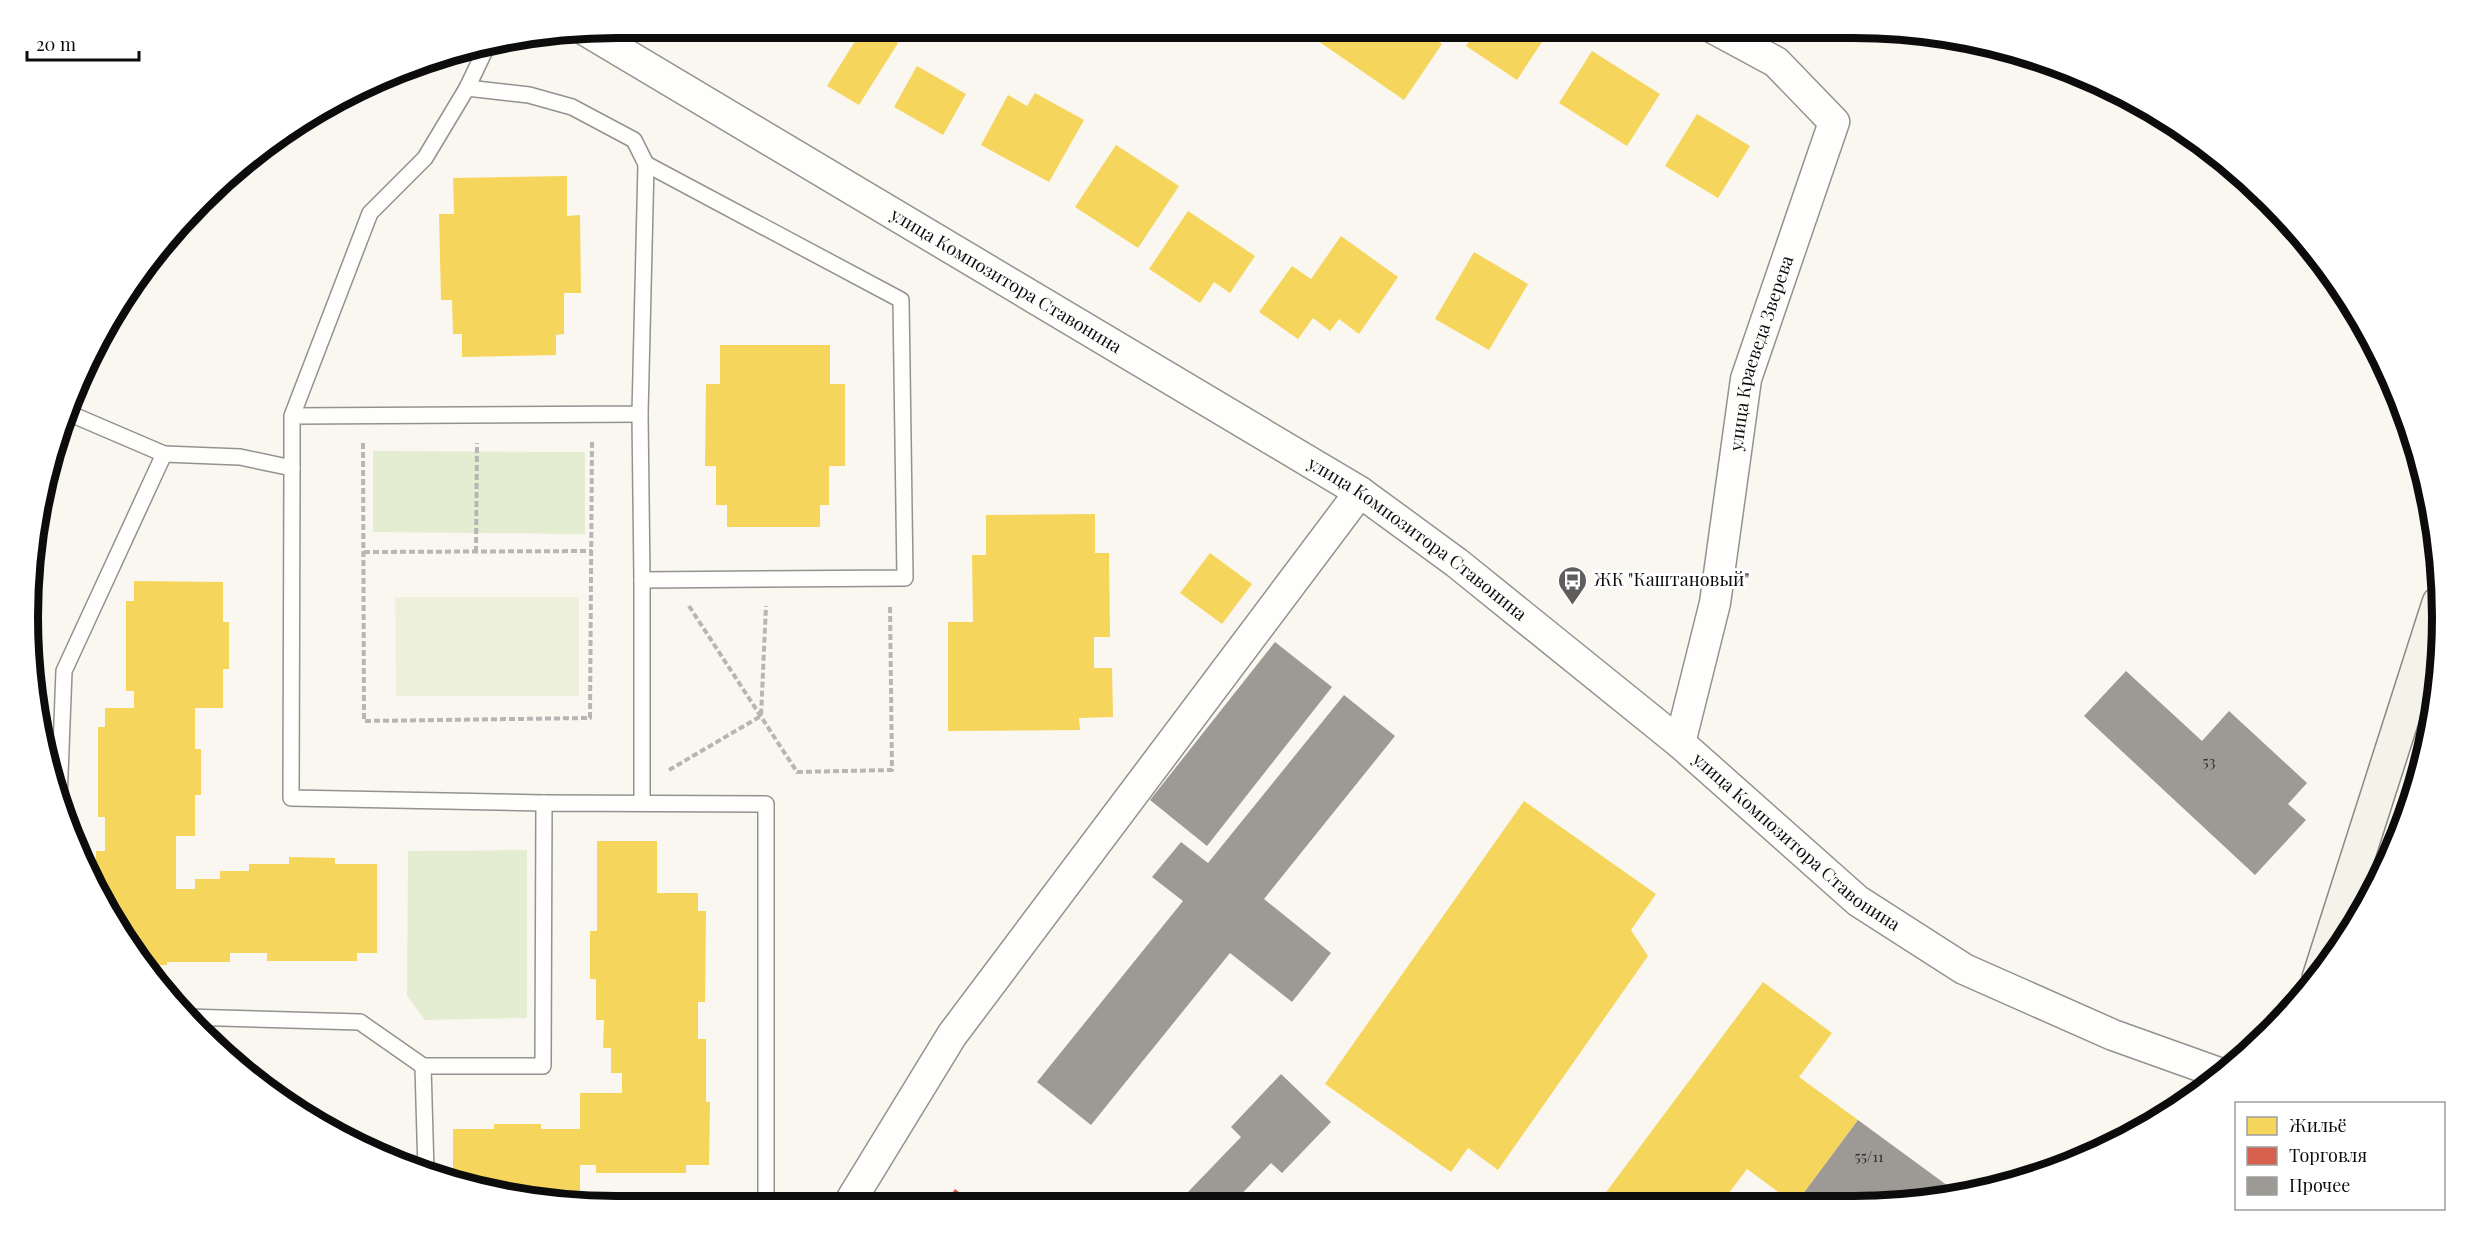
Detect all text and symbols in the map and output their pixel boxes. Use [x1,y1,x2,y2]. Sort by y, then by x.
scale bar [27,24,140,62]
text: 20 m [36,32,76,56]
street label: улица Композитора Ставонина [886,201,1126,358]
street label: улица Краеведа Зверева [1723,252,1798,453]
street label: улица Композитора Ставонина [1303,450,1532,626]
bus stop icon: ЖК "Каштановый" [1557,564,1589,606]
place label: ЖК "Каштановый" [1594,567,1750,591]
street label: улица Композитора Ставонина [1687,746,1905,936]
house number: 53 [2203,751,2216,771]
legend [2235,1102,2445,1210]
text: Жильё [2289,1113,2347,1137]
text: Торговля [2289,1143,2367,1167]
house number: 55/11 [1854,1146,1884,1166]
text: Прочее [2289,1173,2350,1197]

